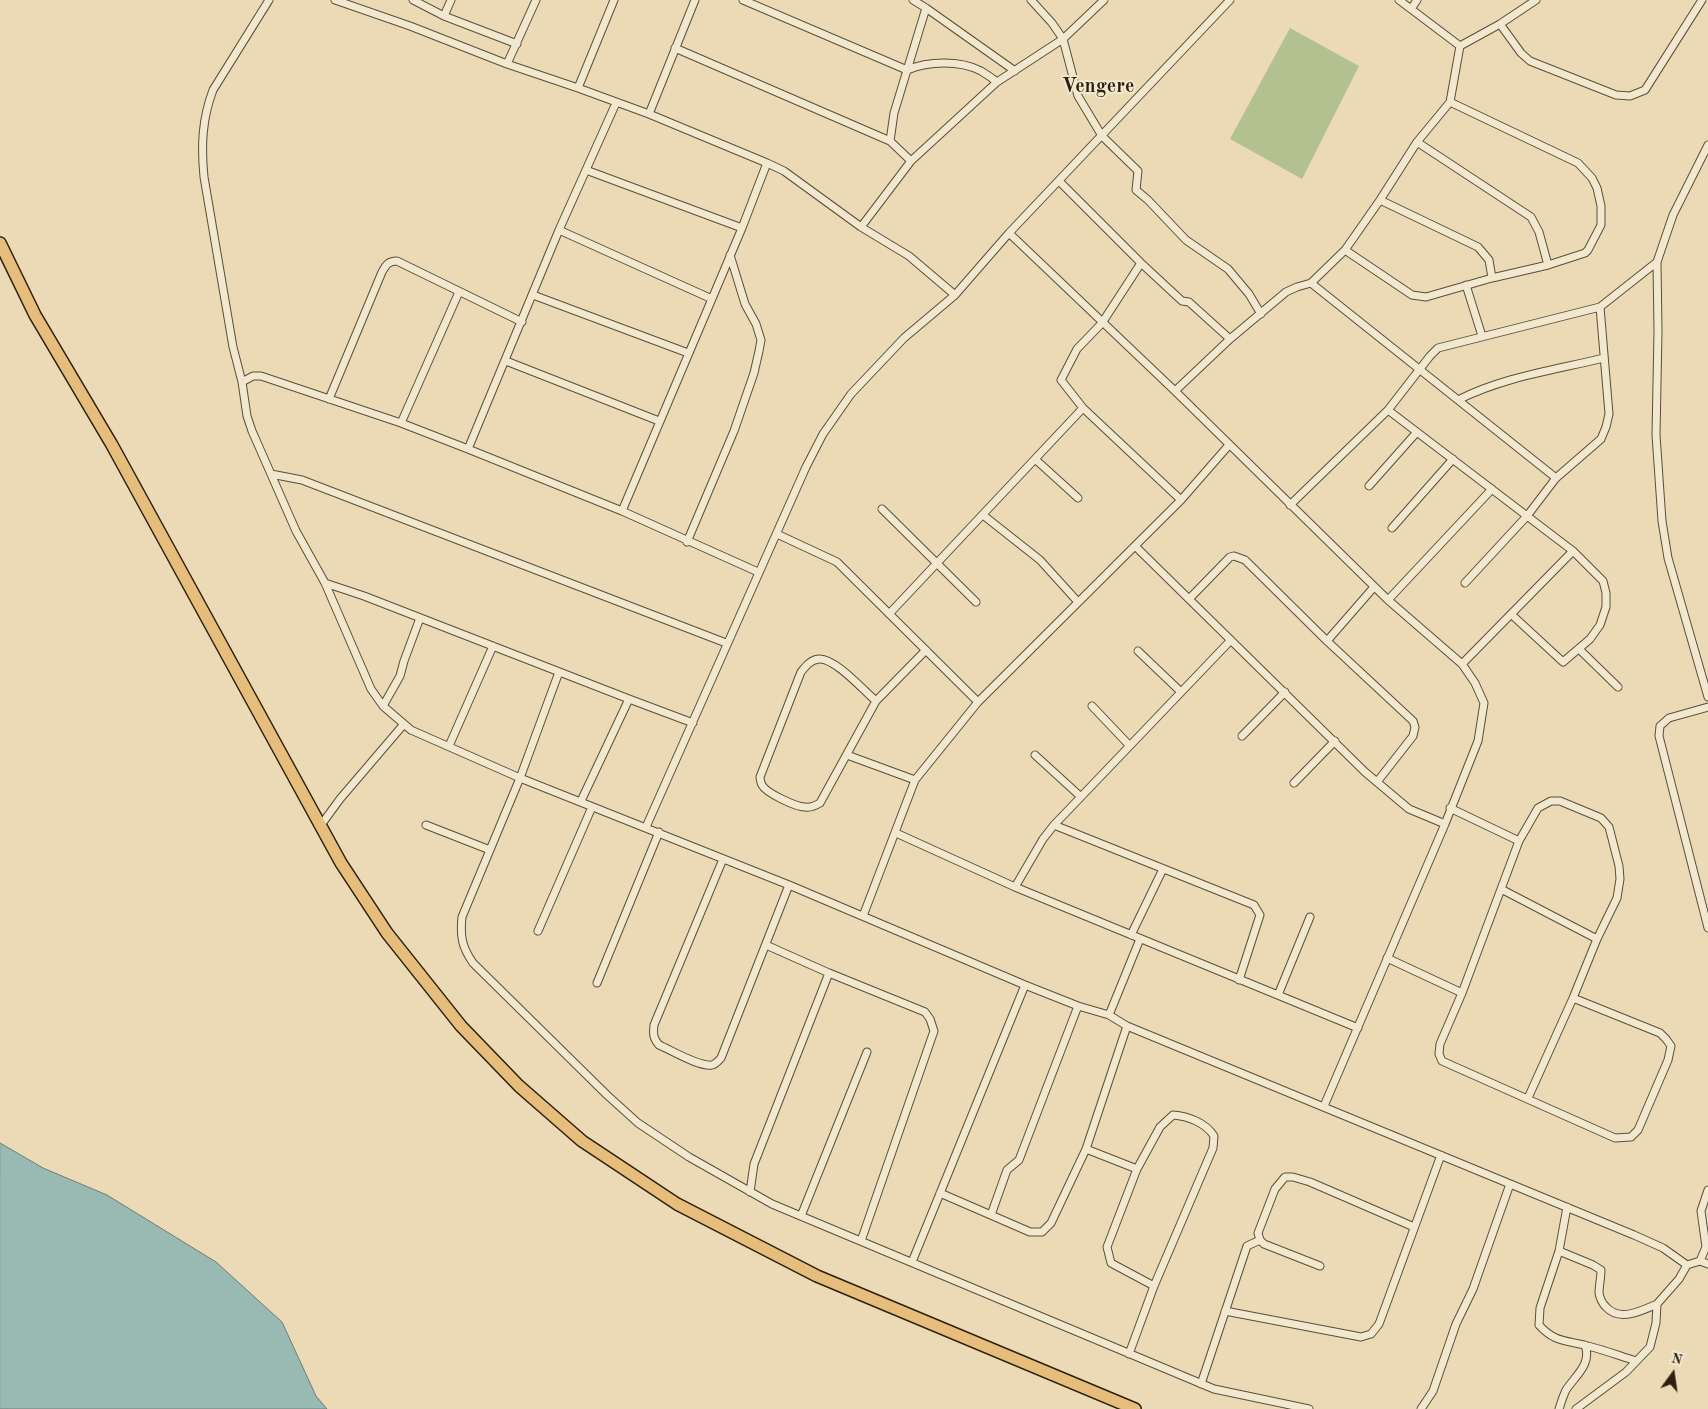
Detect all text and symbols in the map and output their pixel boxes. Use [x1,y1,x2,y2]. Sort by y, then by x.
district label: Vengere [1062,75,1134,99]
north arrow [1648,1349,1698,1399]
text: N [1670,1351,1684,1368]

